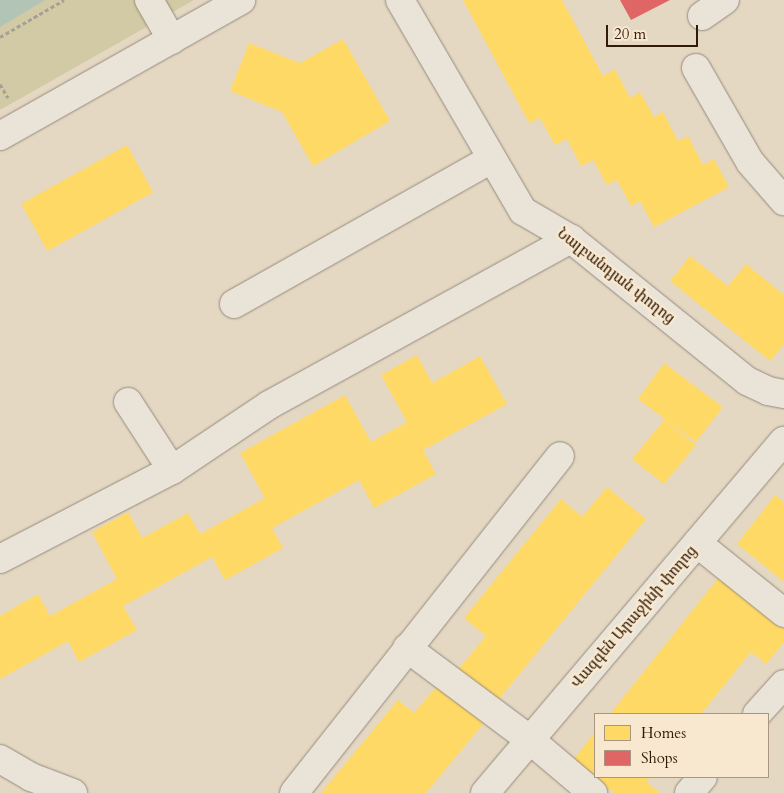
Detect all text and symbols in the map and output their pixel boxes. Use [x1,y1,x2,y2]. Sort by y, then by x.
scale bar [609,15,702,47]
text: 20 m [614,24,646,44]
street label: Նալբանդյան փողոց [554,225,678,327]
street label: Վազգեն Արաջինի փողոց [567,542,701,692]
legend [594,713,769,778]
text: Homes [641,723,686,743]
text: Shops [641,748,678,768]

